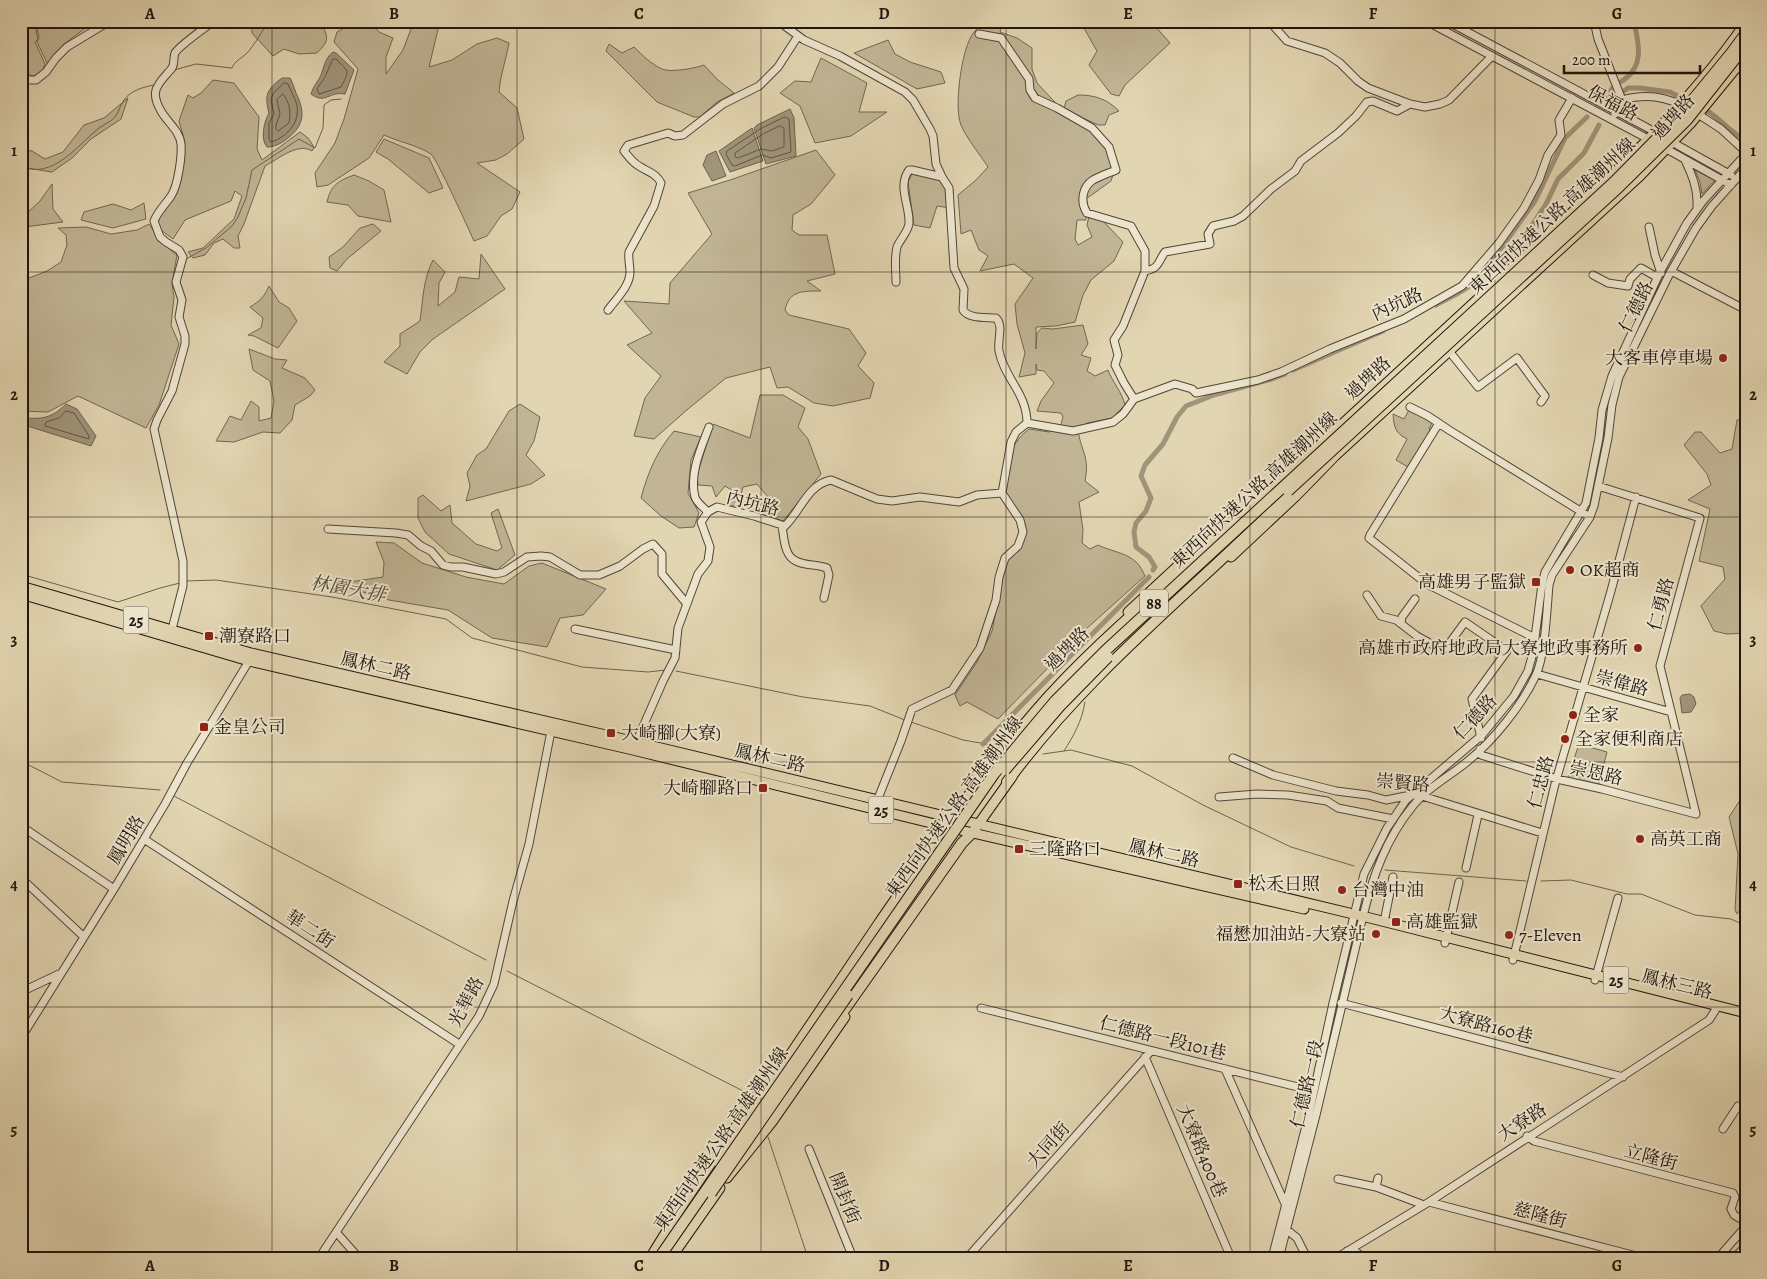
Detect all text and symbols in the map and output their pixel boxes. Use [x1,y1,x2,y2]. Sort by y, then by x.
text: A [144,3,156,25]
text: B [389,3,399,25]
text: C [634,3,644,25]
text: D [878,3,890,25]
text: E [1123,3,1133,25]
text: F [1369,3,1378,25]
text: G [1612,3,1622,25]
scale bar [1564,42,1701,74]
text: 200 m [1572,50,1611,70]
street label: 保福路 [1584,80,1642,126]
street label: 過埤路 [1646,89,1700,145]
street label: 東西向快速公路 高雄潮州線 [1464,132,1640,300]
text: 1 [11,140,17,162]
text: 1 [1750,140,1756,162]
street label: 仁德路 [1613,277,1659,337]
street label: 內坑路 [1367,282,1427,326]
place label: 大客車停車場 [1605,346,1713,370]
street label: 過埤路 [1340,351,1396,405]
marker: 大客車停車場 [1717,352,1729,364]
text: 2 [10,384,18,406]
text: 2 [1749,384,1757,406]
street label: 東西向快速公路 高雄潮州線 [1166,406,1342,574]
street label: 內坑路 [724,485,782,521]
place label: OK超商 [1580,558,1640,582]
marker: OK超商 [1564,564,1576,576]
water label: 林園大排 [308,570,390,609]
place label: 高雄男子監獄 [1418,570,1526,594]
street label: 仁勇路 [1642,575,1680,633]
marker: 高雄男子監獄 [1530,576,1542,588]
road number: 88 [1140,590,1168,616]
road number: 25 [124,606,148,634]
street label: 過埤路 [1039,621,1095,677]
place label: 潮寮路口 [219,624,291,648]
text: 3 [11,629,18,651]
text: 3 [1750,629,1757,651]
marker: 潮寮路口 [203,630,215,642]
place label: 高雄市政府地政局大寮地政事務所 [1358,636,1628,660]
marker: 高雄市政府地政局大寮地政事務所 [1632,642,1644,654]
street label: 鳳林二路 [338,646,414,686]
street label: 崇偉路 [1593,664,1651,702]
street label: 仁德路 [1448,689,1502,745]
place label: 全家 [1583,703,1619,727]
marker: 全家 [1567,709,1579,721]
street label: 東西向快速公路 高雄潮州線 [880,711,1028,903]
place label: 金皇公司 [214,715,286,739]
marker: 金皇公司 [198,721,210,733]
place label: 大崎腳(大寮) [621,721,721,745]
marker: 大崎腳(大寮) [605,727,617,739]
place label: 全家便利商店 [1575,727,1683,751]
marker: 全家便利商店 [1559,733,1571,745]
street label: 鳳林二路 [732,738,808,778]
street label: 仁忠路 [1522,753,1560,811]
street label: 崇恩路 [1567,755,1625,791]
street label: 崇賢路 [1375,769,1431,797]
place label: 大崎腳路口 [663,776,753,800]
marker: 大崎腳路口 [757,782,769,794]
road number: 25 [868,796,894,824]
street label: 鳳明路 [102,811,150,869]
place label: 高英工商 [1650,827,1722,851]
street label: 鳳林二路 [1126,833,1202,873]
marker: 高英工商 [1634,833,1646,845]
place label: 三隆路口 [1029,837,1101,861]
marker: 三隆路口 [1013,843,1025,855]
place label: 松禾日照 [1248,872,1320,896]
text: 4 [10,874,18,896]
text: 4 [1749,874,1757,896]
marker: 松禾日照 [1232,878,1244,890]
place label: 台灣中油 [1352,878,1424,902]
marker: 台灣中油 [1336,884,1348,896]
street label: 華二街 [281,904,339,954]
place label: 高雄監獄 [1406,910,1478,934]
marker: 高雄監獄 [1390,916,1402,928]
place label: 福懋加油站-大寮站 [1215,922,1366,946]
place label: 7-Eleven [1519,923,1582,947]
marker: 福懋加油站-大寮站 [1370,928,1382,940]
marker: 7-Eleven [1503,929,1515,941]
street label: 鳳林三路 [1639,964,1715,1004]
road number: 25 [1604,966,1628,994]
street label: 光華路 [443,973,489,1031]
street label: 大寮路160巷 [1436,1001,1536,1049]
street label: 仁德路一段101巷 [1097,1011,1229,1065]
street label: 仁德路一段 [1285,1037,1329,1131]
street label: 東西向快速公路 高雄潮州線 [648,1042,794,1236]
street label: 大寮路 [1493,1097,1551,1147]
street label: 大寮路400巷 [1172,1101,1232,1201]
street label: 大同街 [1021,1117,1075,1173]
text: 5 [11,1119,18,1141]
text: 5 [1750,1119,1757,1141]
street label: 立隆街 [1622,1138,1680,1176]
street label: 開封街 [824,1168,866,1228]
street label: 慈隆街 [1511,1196,1569,1234]
text: A [144,1255,156,1277]
text: B [389,1255,399,1277]
text: C [634,1255,644,1277]
text: D [878,1255,890,1277]
text: E [1123,1255,1133,1277]
text: F [1369,1255,1378,1277]
text: G [1612,1255,1622,1277]

